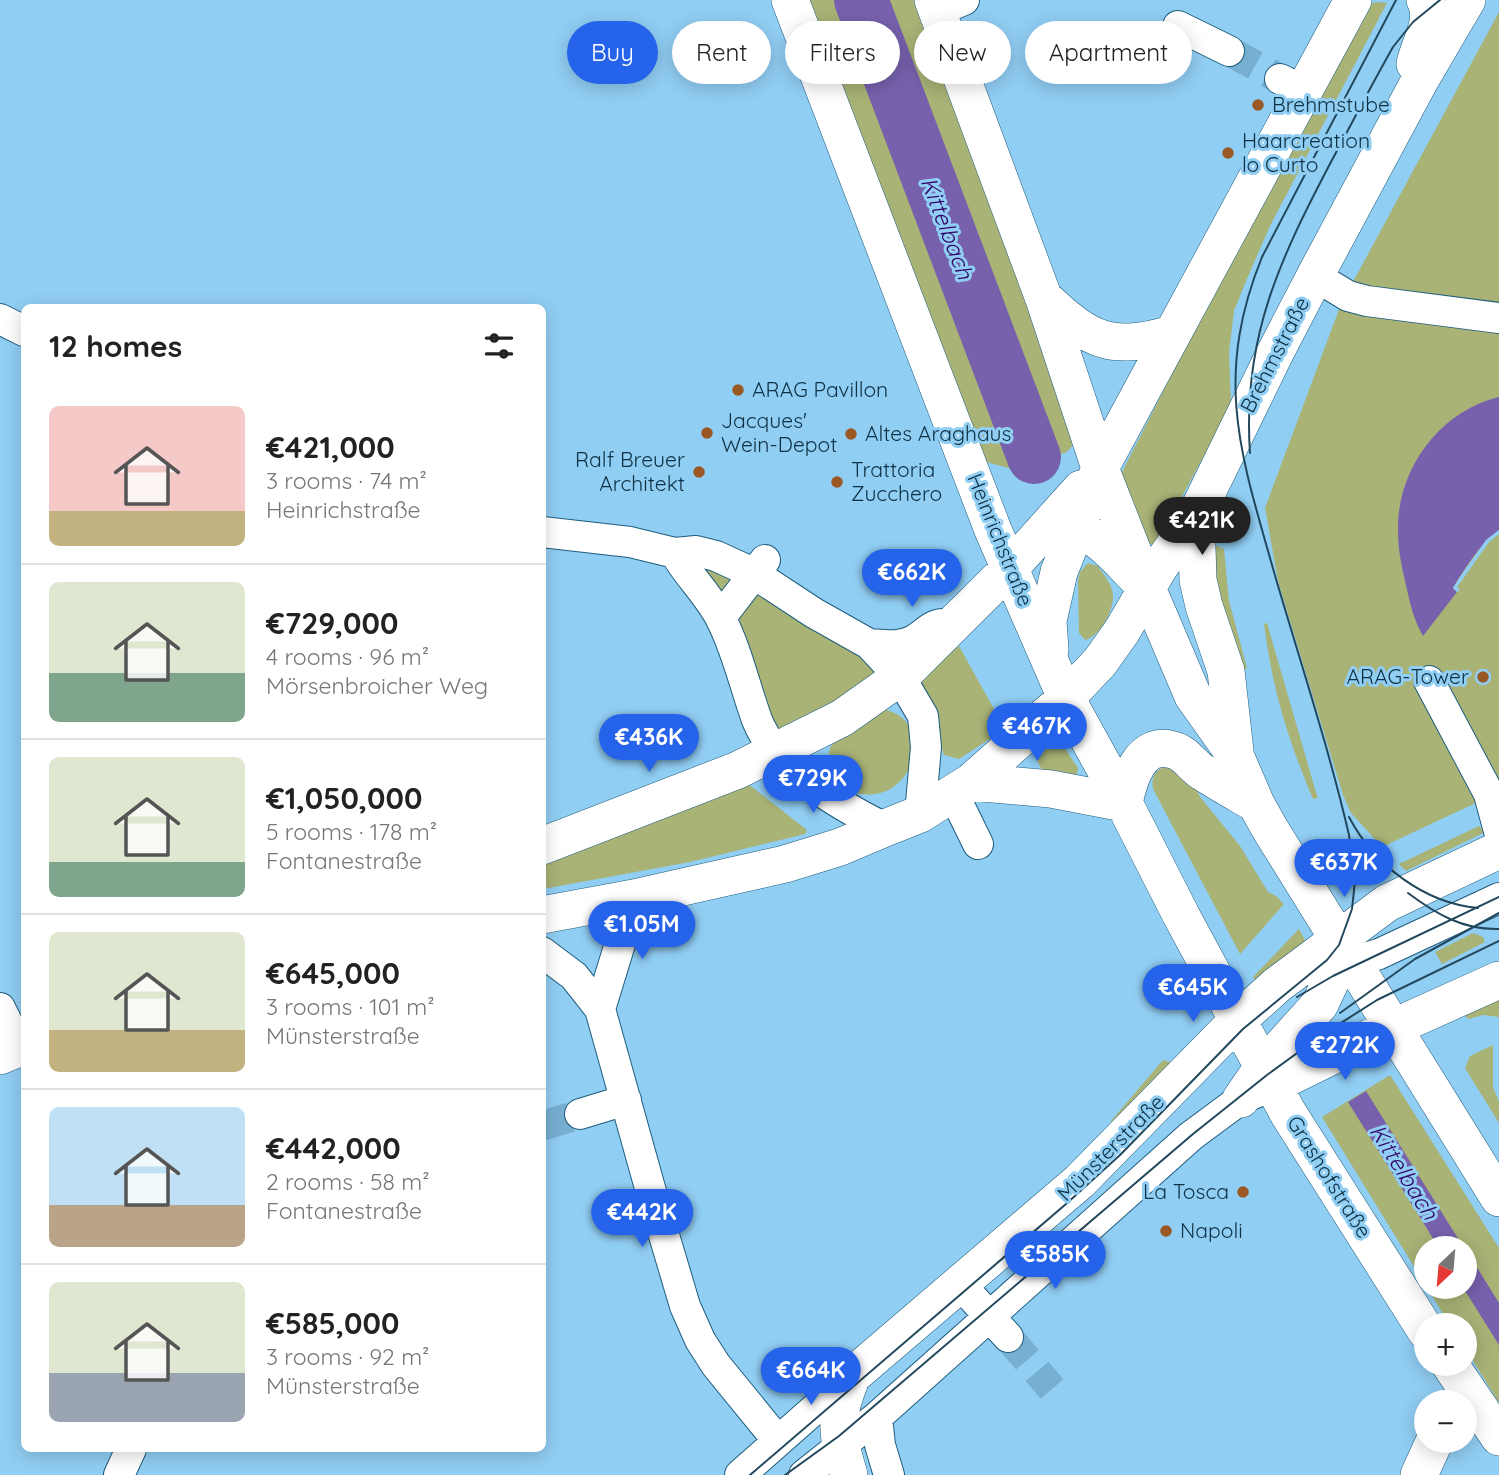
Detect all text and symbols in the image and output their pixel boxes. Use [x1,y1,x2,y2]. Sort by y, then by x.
chip: Buy [567,21,658,84]
chip: Rent [672,21,771,84]
chip: Filters [785,21,900,84]
chip: New [914,21,1011,84]
chip: Apartment [1025,21,1192,84]
place label: Brehmstube [1272,91,1390,117]
marker: Brehmstube [1250,97,1266,113]
place label: Haarcreation lo Curto [1242,127,1370,177]
marker: Haarcreation lo Curto [1220,145,1236,161]
water label: Kittelbach [915,173,981,284]
street label: Brehmstraße [1234,292,1314,417]
text: 12 homes [49,327,182,365]
icon: filters [480,327,518,365]
place label: ARAG Pavillon [752,376,888,402]
marker: ARAG Pavillon [730,382,746,398]
place label: Jacques' Wein-Depot [721,407,837,457]
place label: Altes Araghaus [865,420,1011,446]
marker: Jacques' Wein-Depot [699,425,715,441]
marker: Altes Araghaus [843,426,859,442]
text: €421,000 [266,428,395,466]
icon: home [105,434,189,518]
place label: Ralf Breuer Architekt [575,446,685,496]
place label: Trattoria Zucchero [851,456,942,506]
marker: Ralf Breuer Architekt [691,464,707,480]
text: 3 rooms · 74 m² [266,466,427,495]
street label: Heinrichstraße [962,469,1039,610]
marker: Trattoria Zucchero [829,474,845,490]
text: Heinrichstraße [266,495,421,524]
pin: €421K [1153,498,1251,557]
text: €421K [1169,505,1235,534]
pin: €662K [863,550,961,609]
text: €662K [878,557,946,586]
text: €729,000 [266,604,398,642]
icon: home [105,610,189,694]
text: 4 rooms · 96 m² [266,642,429,671]
place label: ARAG-Tower [1346,663,1469,689]
marker: ARAG-Tower [1475,669,1491,685]
text: Mörsenbroicher Weg [266,671,488,700]
pin: €467K [988,704,1086,763]
text: €467K [1003,711,1071,740]
pin: €436K [600,714,698,774]
text: €436K [615,722,683,751]
pin: €729K [764,756,862,815]
text: €729K [779,763,847,792]
text: €1,050,000 [266,779,422,817]
icon: home [105,785,189,869]
text: 5 rooms · 178 m² [266,817,437,846]
pin: €637K [1295,839,1393,899]
text: Fontanestraße [266,846,422,875]
text: €637K [1310,847,1378,876]
pin: €1.05M [585,902,699,961]
text: €1.05M [604,909,680,938]
text: €645,000 [266,954,400,992]
icon: home [105,960,189,1044]
pin: €645K [1144,964,1242,1024]
text: €645K [1159,972,1227,1001]
text: 3 rooms · 101 m² [266,992,435,1021]
text: Münsterstraße [266,1021,420,1050]
pin: €272K [1296,1023,1394,1082]
text: €272K [1311,1030,1379,1059]
street label: Münsterstraße [1051,1088,1169,1206]
street label: Grashofstraße [1282,1111,1378,1242]
water label: Kittelbach [1364,1119,1446,1226]
text: €442,000 [266,1129,401,1167]
icon: home [105,1135,189,1219]
text: 2 rooms · 58 m² [266,1167,429,1196]
place label: La Tosca [1143,1178,1229,1204]
marker: La Tosca [1235,1184,1251,1200]
pin: €442K [593,1190,691,1249]
text: Fontanestraße [266,1196,422,1225]
text: €442K [607,1197,677,1226]
place label: Napoli [1180,1217,1243,1243]
marker: Napoli [1158,1223,1174,1239]
pin: €585K [1006,1232,1104,1291]
north arrow [1414,1236,1477,1298]
map controls [1414,1236,1477,1453]
text: €585K [1021,1239,1089,1268]
text: €585,000 [266,1304,399,1342]
icon: home [105,1310,189,1394]
button: + [1414,1313,1477,1376]
text: 3 rooms · 92 m² [266,1342,429,1371]
pin: €664K [762,1348,860,1407]
text: €664K [777,1355,845,1384]
text: Münsterstraße [266,1371,420,1400]
button: − [1414,1390,1477,1453]

